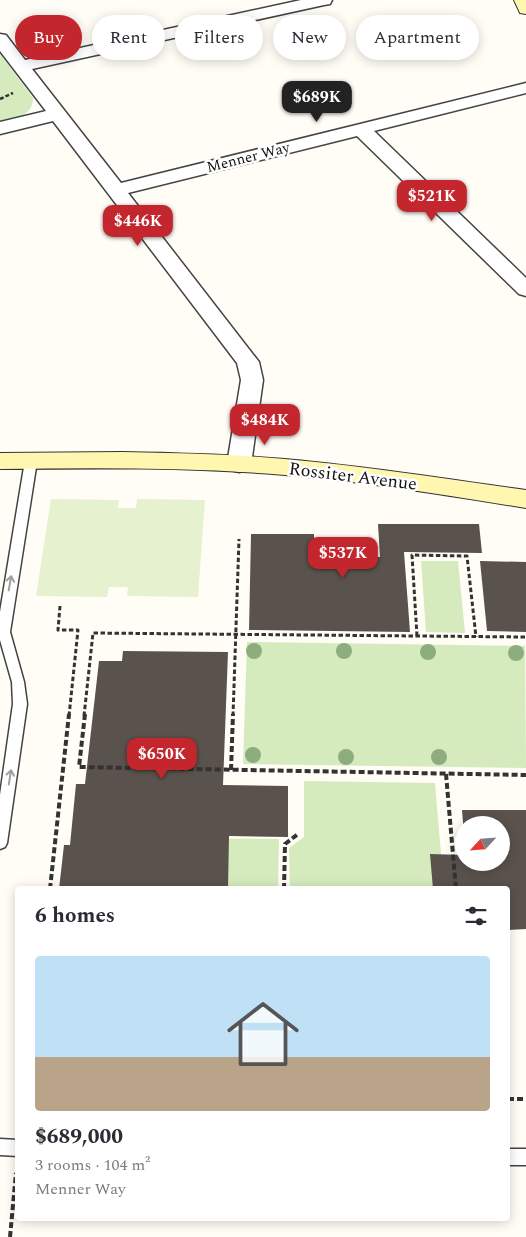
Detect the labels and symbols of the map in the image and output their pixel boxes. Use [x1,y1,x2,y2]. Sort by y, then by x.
pin: $689K [282,80,352,123]
street label: Menner Way [204,136,293,179]
pin: $521K [397,180,467,222]
pin: $446K [103,204,173,247]
pin: $484K [230,404,300,446]
street label: Rossiter Avenue [287,455,418,498]
pin: $537K [308,536,378,579]
one-way arrow [6,575,16,591]
pin: $650K [127,738,197,780]
one-way arrow [5,769,15,785]
north arrow [455,816,510,871]

